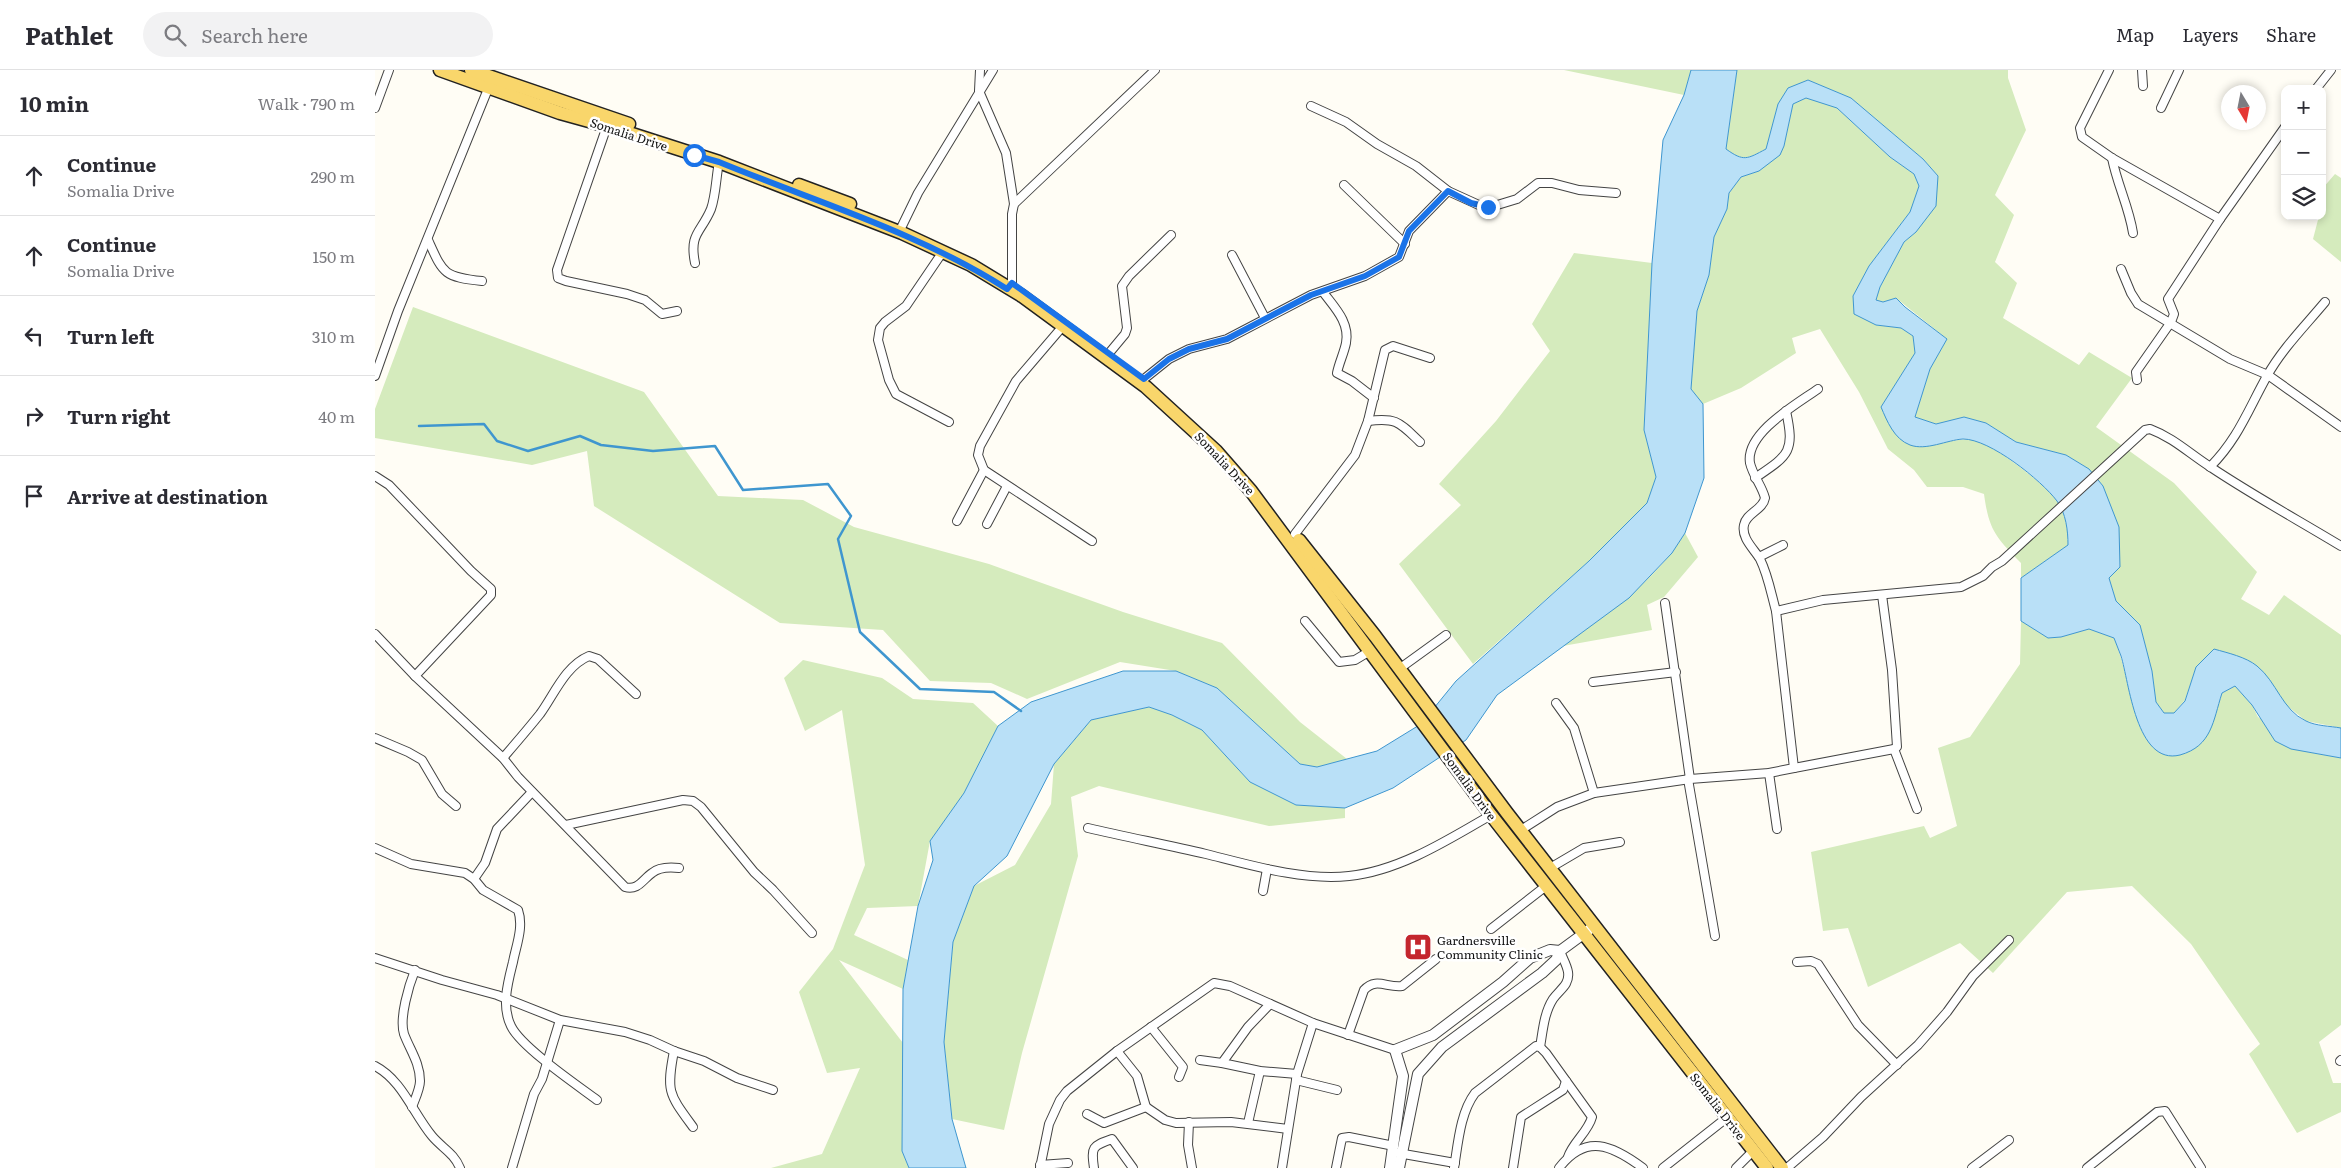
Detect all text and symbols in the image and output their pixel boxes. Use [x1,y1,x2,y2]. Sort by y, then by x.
search box [143,12,493,57]
text: Pathlet [25,17,113,52]
icon: search [161,21,189,49]
text: Search here [201,21,308,49]
text: Map [2116,21,2154,48]
text: Layers [2182,21,2238,48]
text: Share [2266,21,2316,48]
north arrow [2221,85,2266,130]
map controls [2281,85,2326,220]
button: + [2281,85,2326,130]
text: 10 min [20,87,89,118]
text: Walk · 790 m [258,91,355,115]
street label: Somalia Drive [588,113,670,155]
button: − [2281,130,2326,175]
route start [683,144,706,167]
text: Continue [67,150,156,178]
icon: ahead [20,162,48,190]
text: 290 m [311,164,355,188]
button: layers [2281,175,2326,220]
text: Somalia Drive [67,178,174,202]
route end [1477,196,1500,219]
text: Continue [67,230,156,258]
icon: ahead [20,242,48,270]
text: 150 m [312,244,355,268]
text: Somalia Drive [67,258,174,282]
icon: left [20,322,48,350]
text: Turn left [67,322,154,350]
text: 310 m [312,324,355,348]
icon: right [20,402,48,430]
text: Turn right [67,402,171,430]
text: 40 m [318,404,355,428]
street label: Somalia Drive [1191,427,1259,499]
icon: arrive [20,482,48,510]
text: Arrive at destination [67,482,268,510]
street label: Somalia Drive [1439,748,1501,824]
place label: Gardnersville Community Clinic [1437,931,1543,963]
hospital icon: Gardnersville Community Clinic [1403,932,1433,962]
street label: Somalia Drive [1686,1069,1750,1143]

